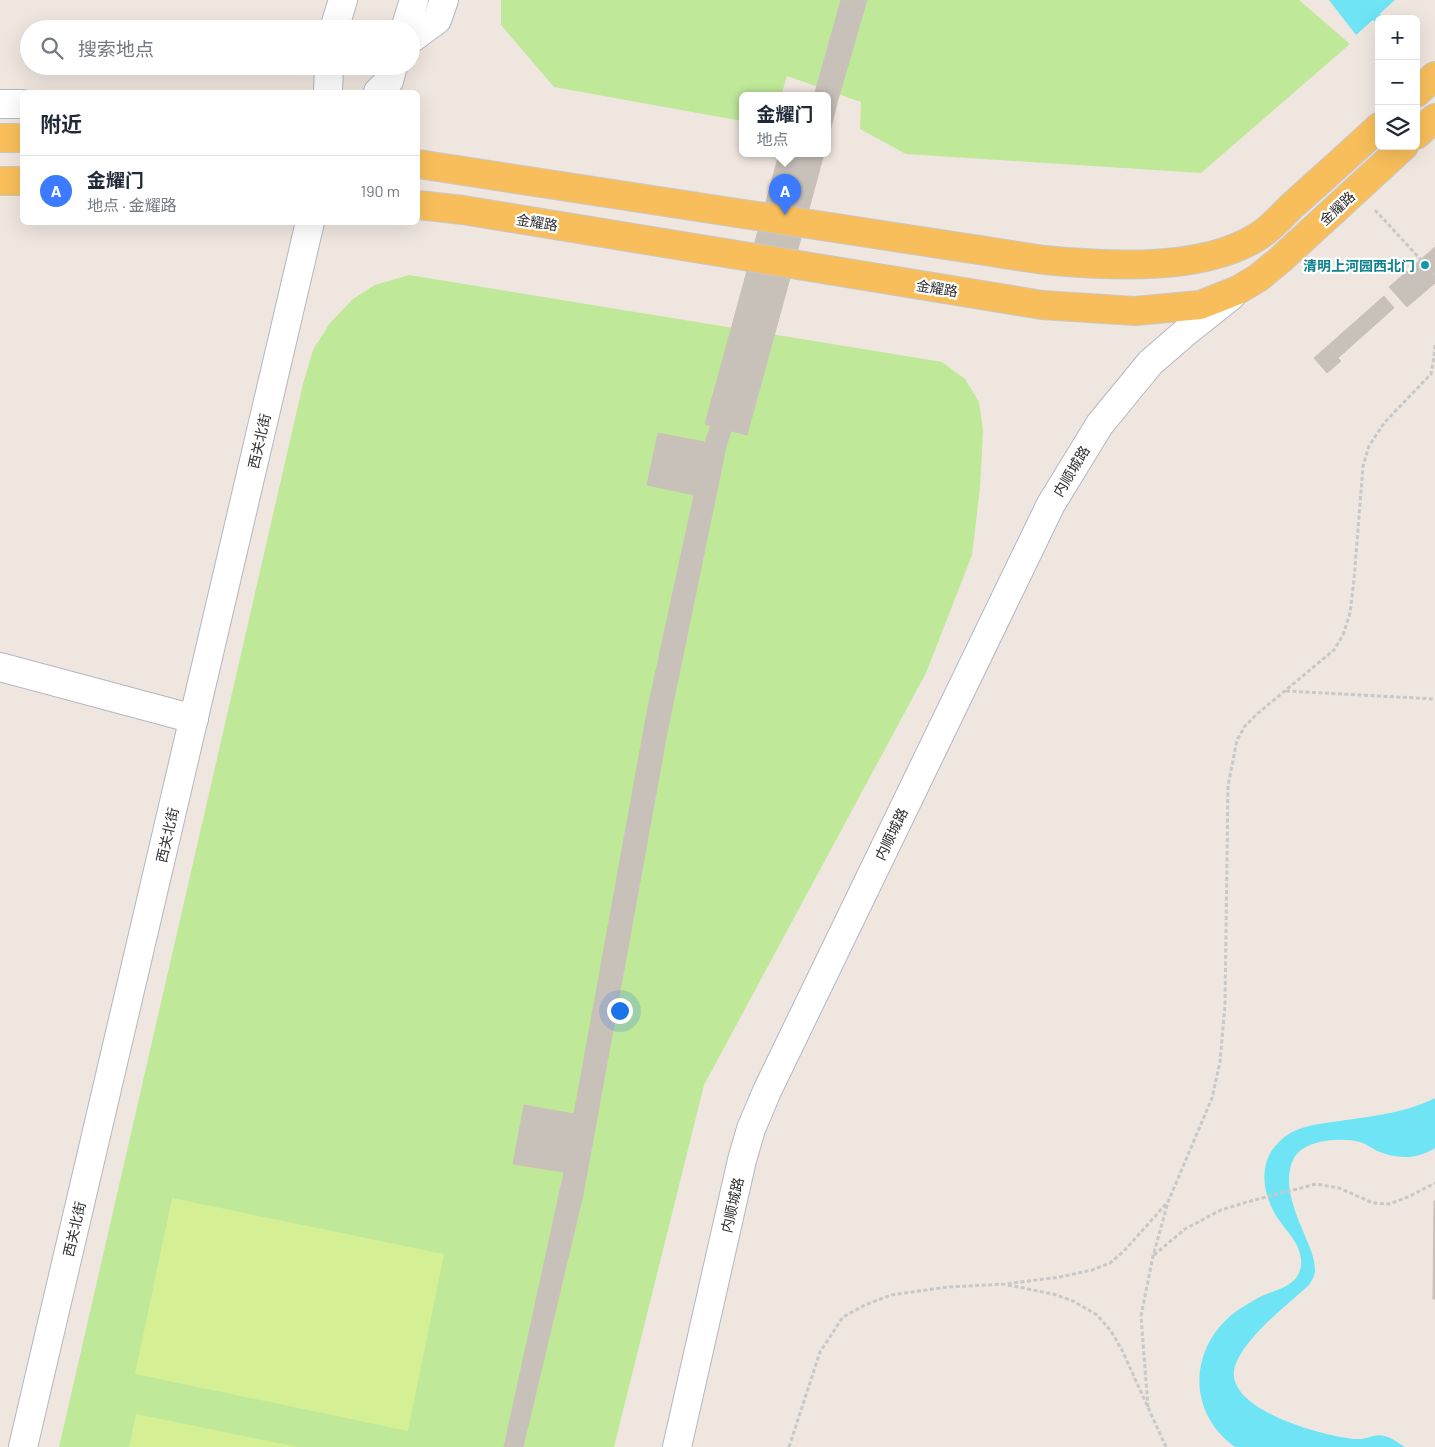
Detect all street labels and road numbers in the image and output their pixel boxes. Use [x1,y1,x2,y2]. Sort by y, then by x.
street label: 金耀路 [1316,187,1358,229]
street label: 金耀路 [515,210,559,234]
street label: 金耀路 [915,276,959,300]
street label: 西关北街 [244,412,274,470]
street label: 内顺城路 [1049,443,1093,499]
street label: 内顺城路 [871,805,911,863]
street label: 西关北街 [152,806,182,864]
street label: 内顺城路 [717,1176,747,1234]
street label: 西关北街 [59,1200,89,1258]

